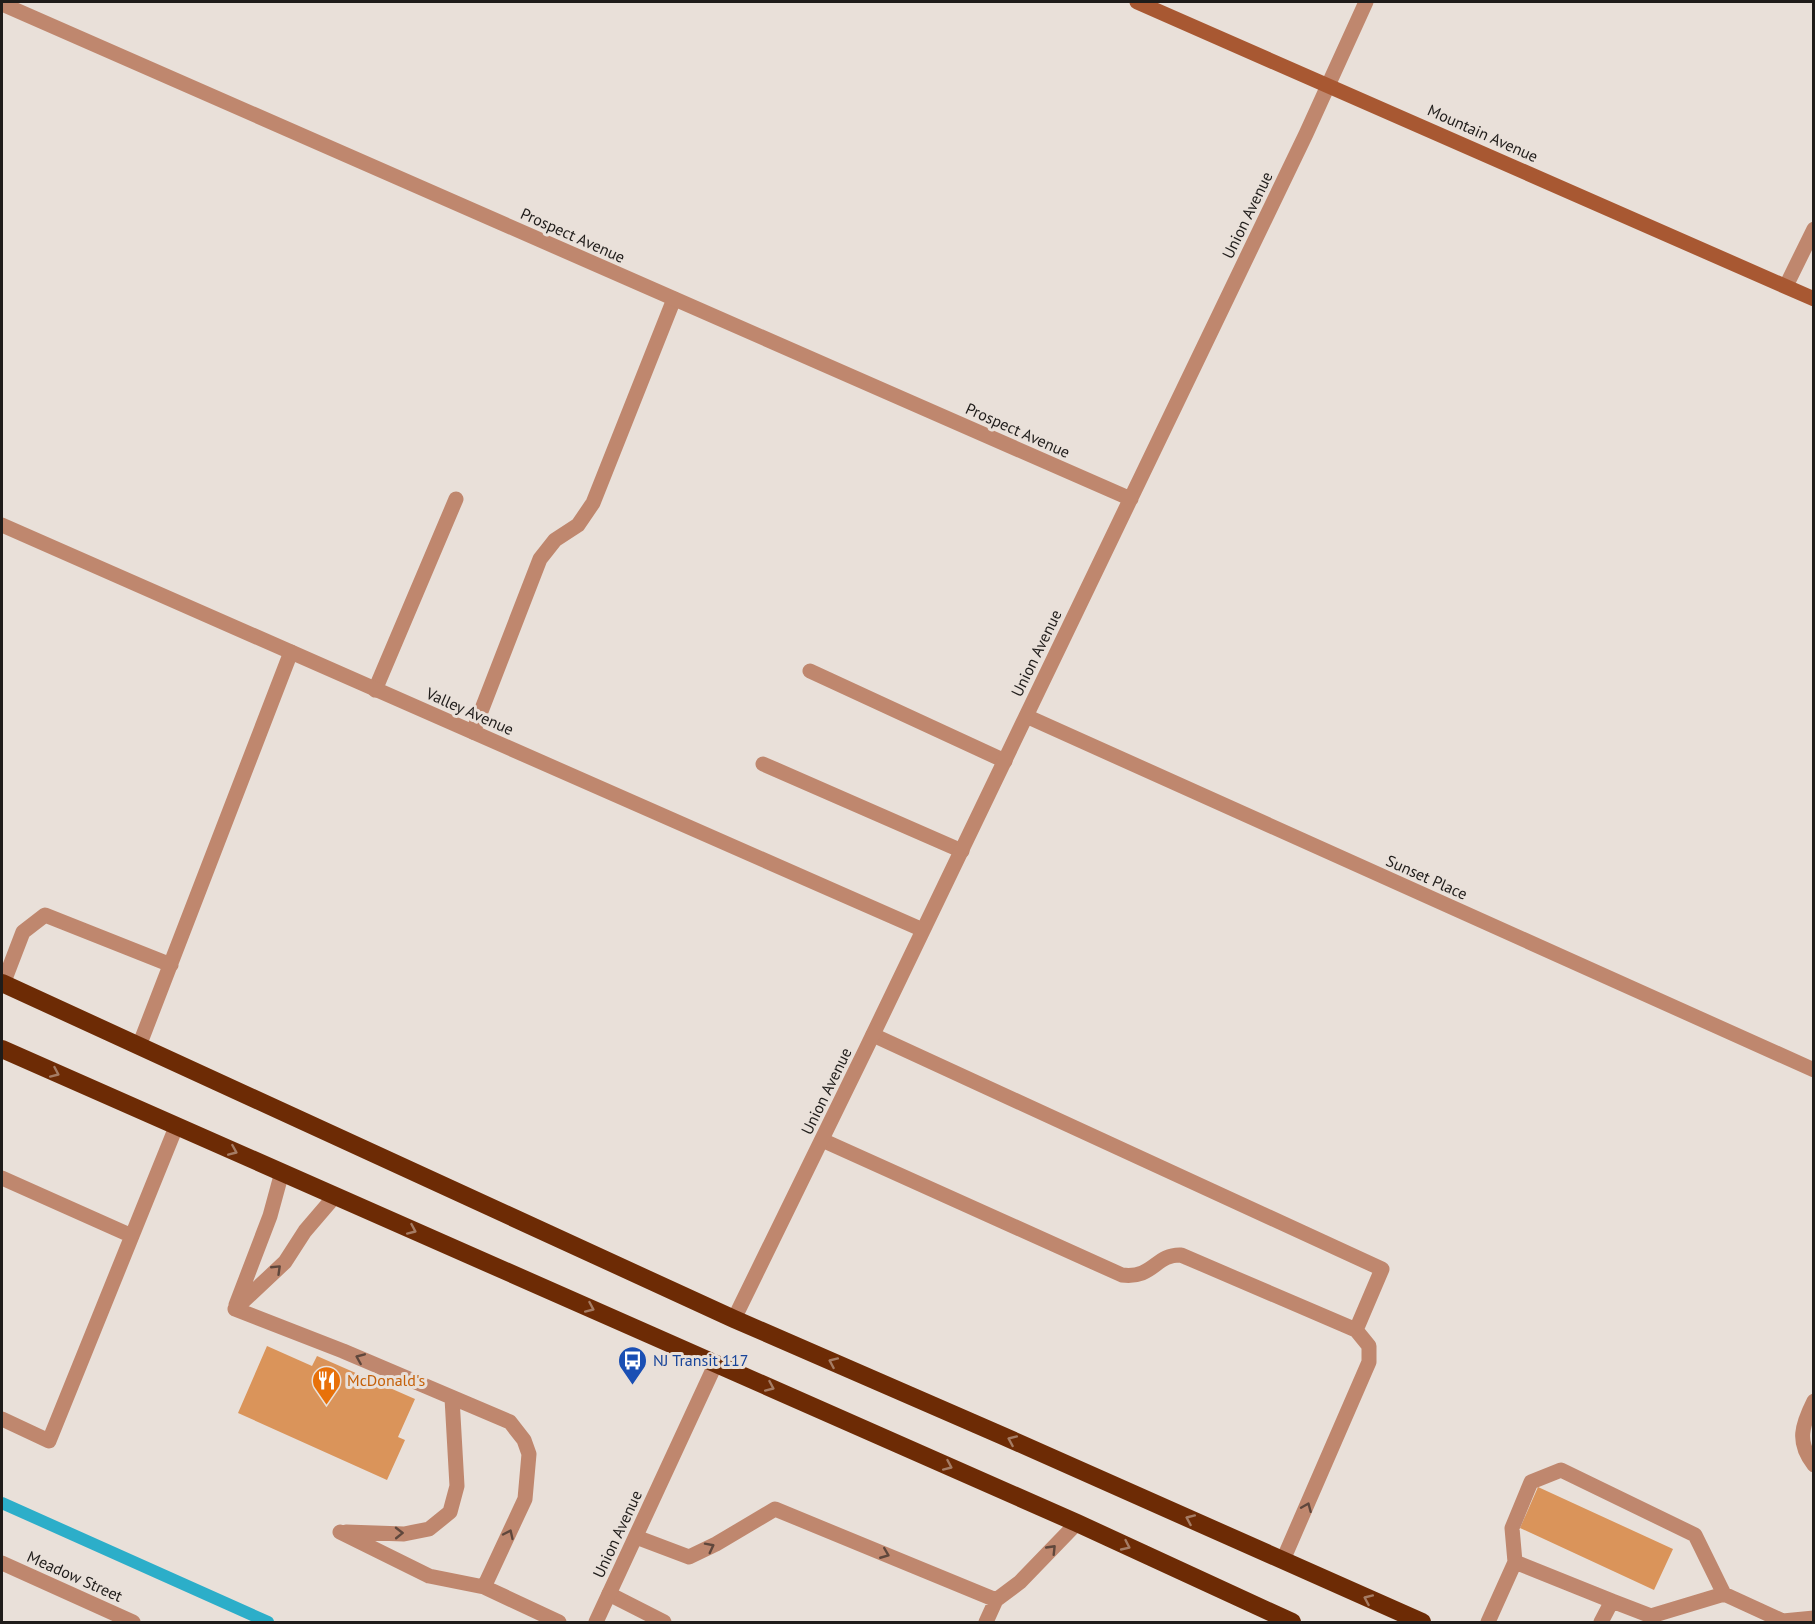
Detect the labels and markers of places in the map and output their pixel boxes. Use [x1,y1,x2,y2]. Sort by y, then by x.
bus stop icon: NJ Transit 117 [616,1344,648,1386]
place label: NJ Transit 117 [653,1350,748,1370]
restaurant icon: McDonald's [310,1364,342,1406]
place label: McDonald's [347,1370,425,1390]

